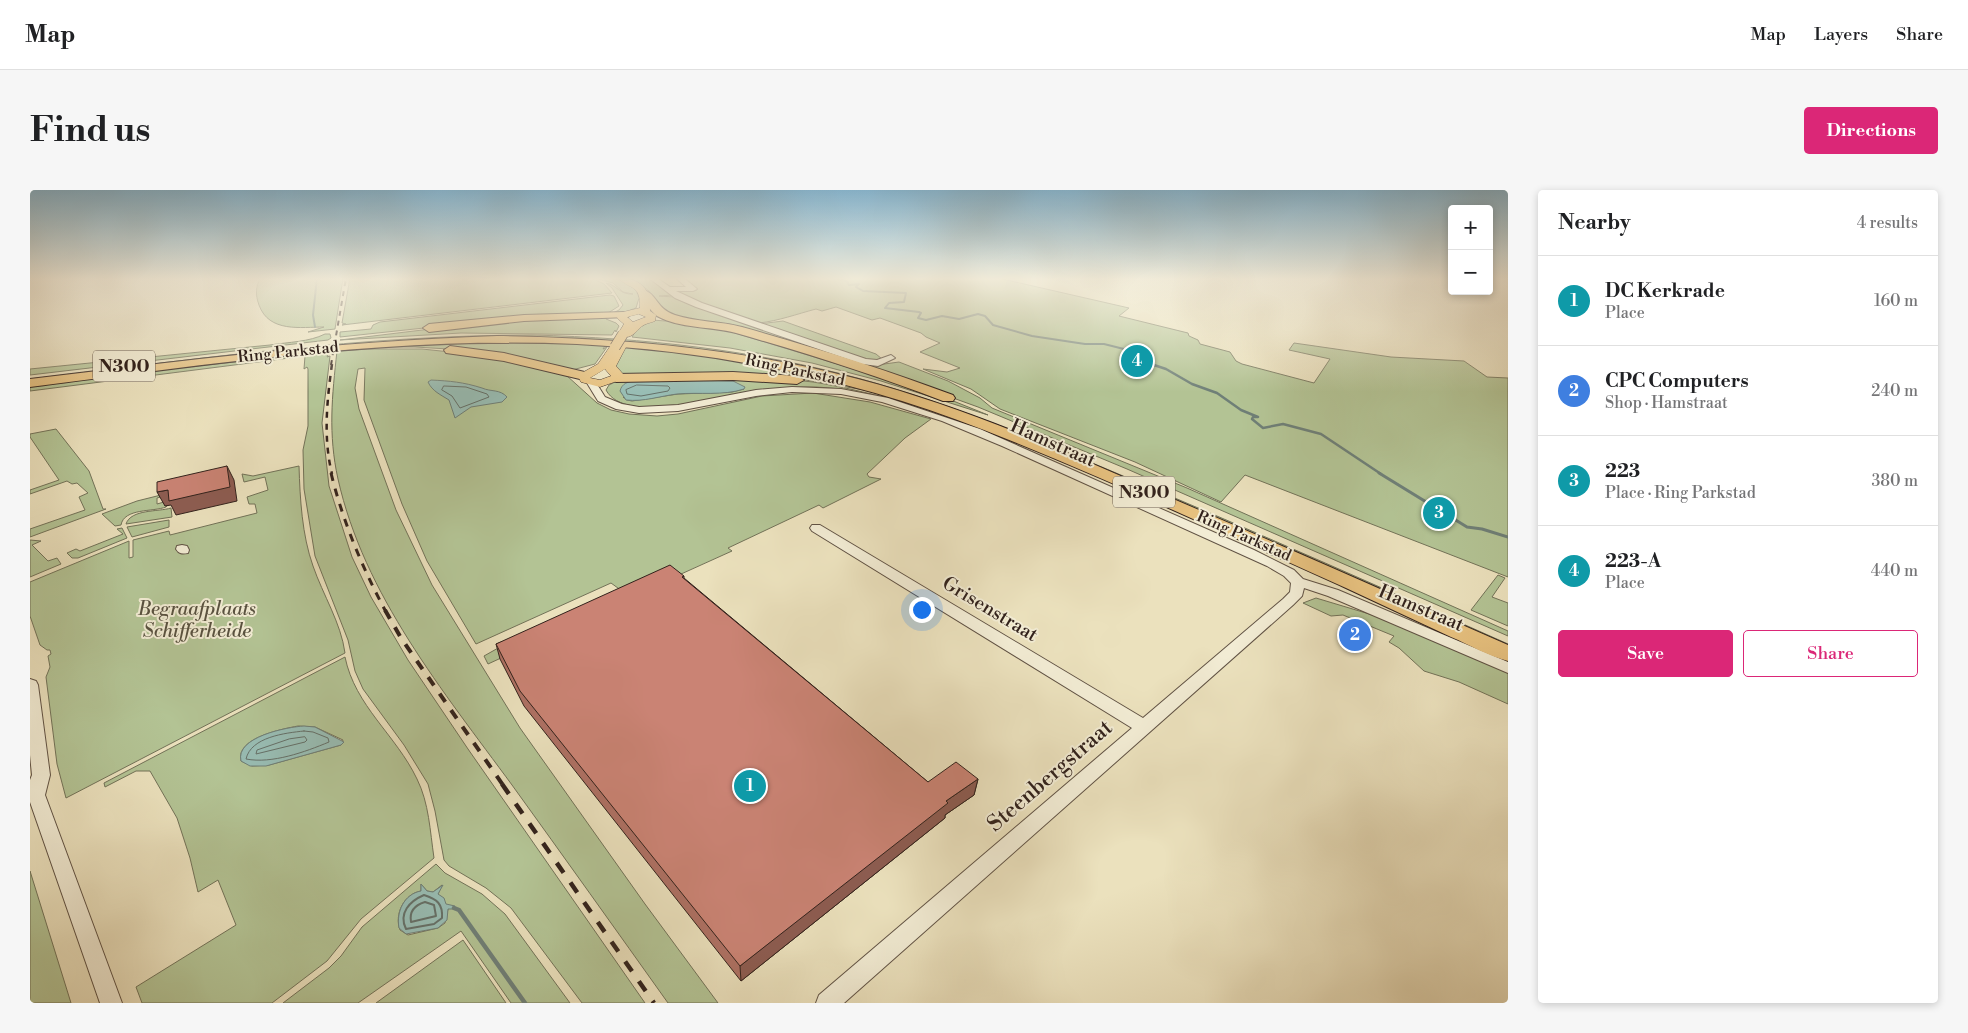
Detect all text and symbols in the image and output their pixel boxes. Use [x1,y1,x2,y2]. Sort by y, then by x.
text: Map [25,20,75,50]
text: Map [1751,23,1786,46]
text: Layers [1814,23,1868,46]
text: Share [1896,23,1943,46]
button: Directions [1804,107,1938,154]
text: Find us [30,109,150,152]
map controls [1448,205,1493,295]
button: + [1448,205,1493,250]
text: Nearby [1558,210,1631,236]
text: 4 results [1857,213,1918,233]
button: − [1448,250,1493,295]
text: DC Kerkrade [1605,279,1725,303]
text: 1 [1570,291,1578,311]
text: 160 m [1874,291,1918,311]
text: Place [1605,303,1645,323]
street label: Ring Parkstad [236,337,340,367]
pin: 4 [1121,342,1153,380]
road number: N300 [93,350,155,382]
street label: Ring Parkstad [743,350,847,390]
text: CPC Computers [1605,369,1749,393]
text: 2 [1569,381,1579,401]
text: 240 m [1871,381,1918,401]
text: Shop · Hamstraat [1605,393,1728,413]
street label: Hamstraat [1007,414,1100,473]
text: 223 [1605,459,1640,483]
text: 3 [1569,471,1579,491]
text: 380 m [1871,471,1918,491]
road number: N300 [1113,476,1175,508]
text: Place · Ring Parkstad [1605,483,1756,503]
pin: 3 [1423,494,1455,532]
street label: Ring Parkstad [1194,506,1294,566]
text: 223-A [1605,549,1661,573]
text: 4 [1569,561,1579,581]
text: 440 m [1871,561,1918,581]
street label: Grisenstraat [938,571,1042,647]
text: Place [1605,573,1645,593]
street label: Hamstraat [1375,579,1468,637]
park label: Begraafplaats Schifferheide [137,597,256,643]
your location [909,597,935,623]
pin: 2 [1339,616,1371,654]
button: Save [1558,630,1733,677]
button: Share [1743,630,1918,677]
street label: Steenbergstraat [982,714,1118,838]
pin: 1 [734,767,766,805]

